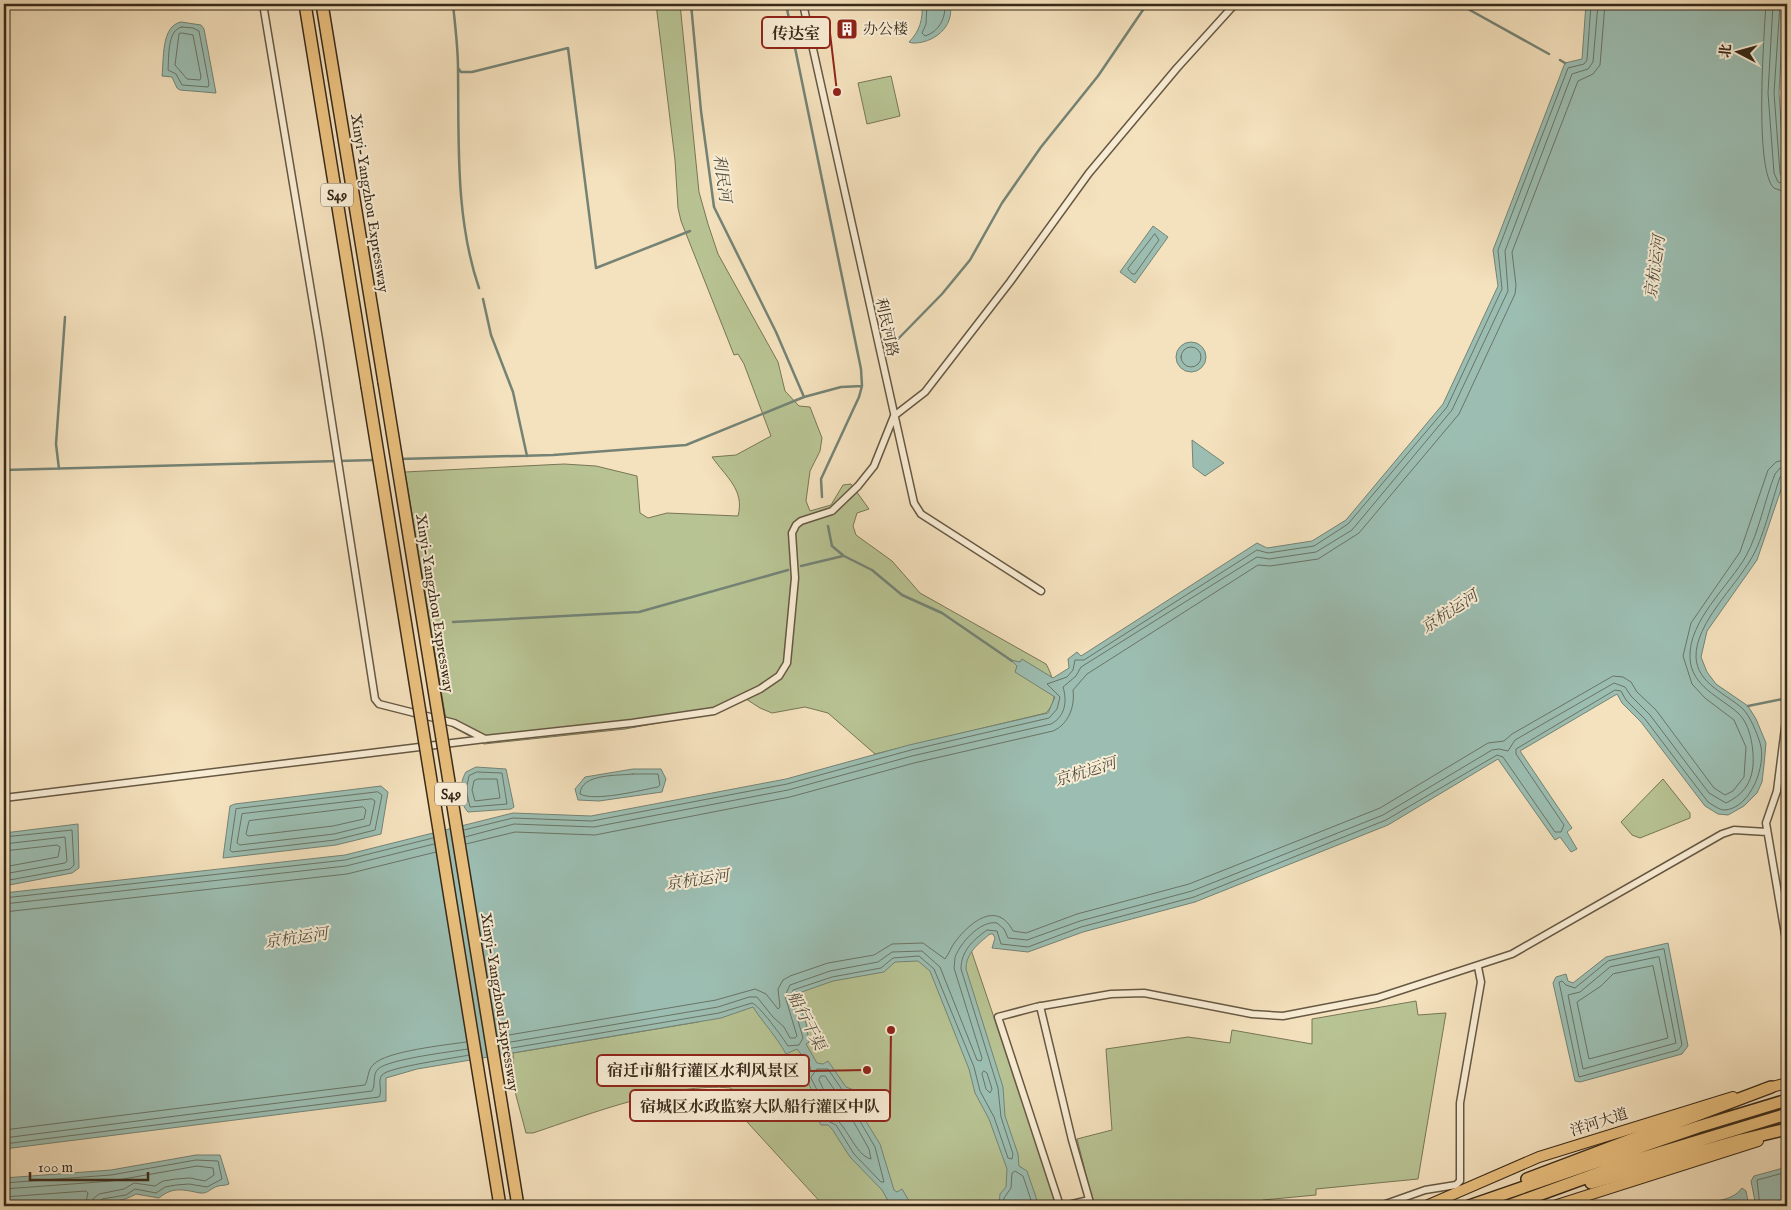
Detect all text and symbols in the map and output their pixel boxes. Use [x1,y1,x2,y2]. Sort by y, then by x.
callout: 传达室 [762,17,830,48]
building icon: 办公楼 [835,17,859,41]
place label: 办公楼 [863,20,908,39]
text: 传达室 [772,24,820,45]
north arrow [1714,28,1764,78]
text: 北 [1716,43,1736,59]
street label: Xinyi-Yangzhou Expressway [346,112,393,295]
water label: 利民河 [708,153,735,206]
road number: S49 [321,184,353,206]
water label: 京杭运河 [1642,231,1671,300]
street label: 利民河路 [871,296,902,358]
street label: Xinyi-Yangzhou Expressway [411,512,458,695]
water label: 京杭运河 [1418,585,1485,638]
water label: 京杭运河 [1052,753,1122,792]
road number: S49 [435,782,467,806]
water label: 京杭运河 [664,866,733,895]
street label: Xinyi-Yangzhou Expressway [476,911,523,1094]
water label: 京杭运河 [263,924,332,953]
water label: 船行干渠 [782,988,830,1056]
callout: 宿迁市船行灌区水利风景区 [597,1055,809,1086]
text: 宿迁市船行灌区水利风景区 [607,1061,799,1082]
callout: 宿城区水政监察大队船行灌区中队 [630,1090,890,1121]
text: 宿城区水政监察大队船行灌区中队 [640,1097,880,1118]
street label: 洋河大道 [1568,1104,1631,1141]
scale bar [30,1150,148,1182]
text: 100 m [38,1158,74,1177]

